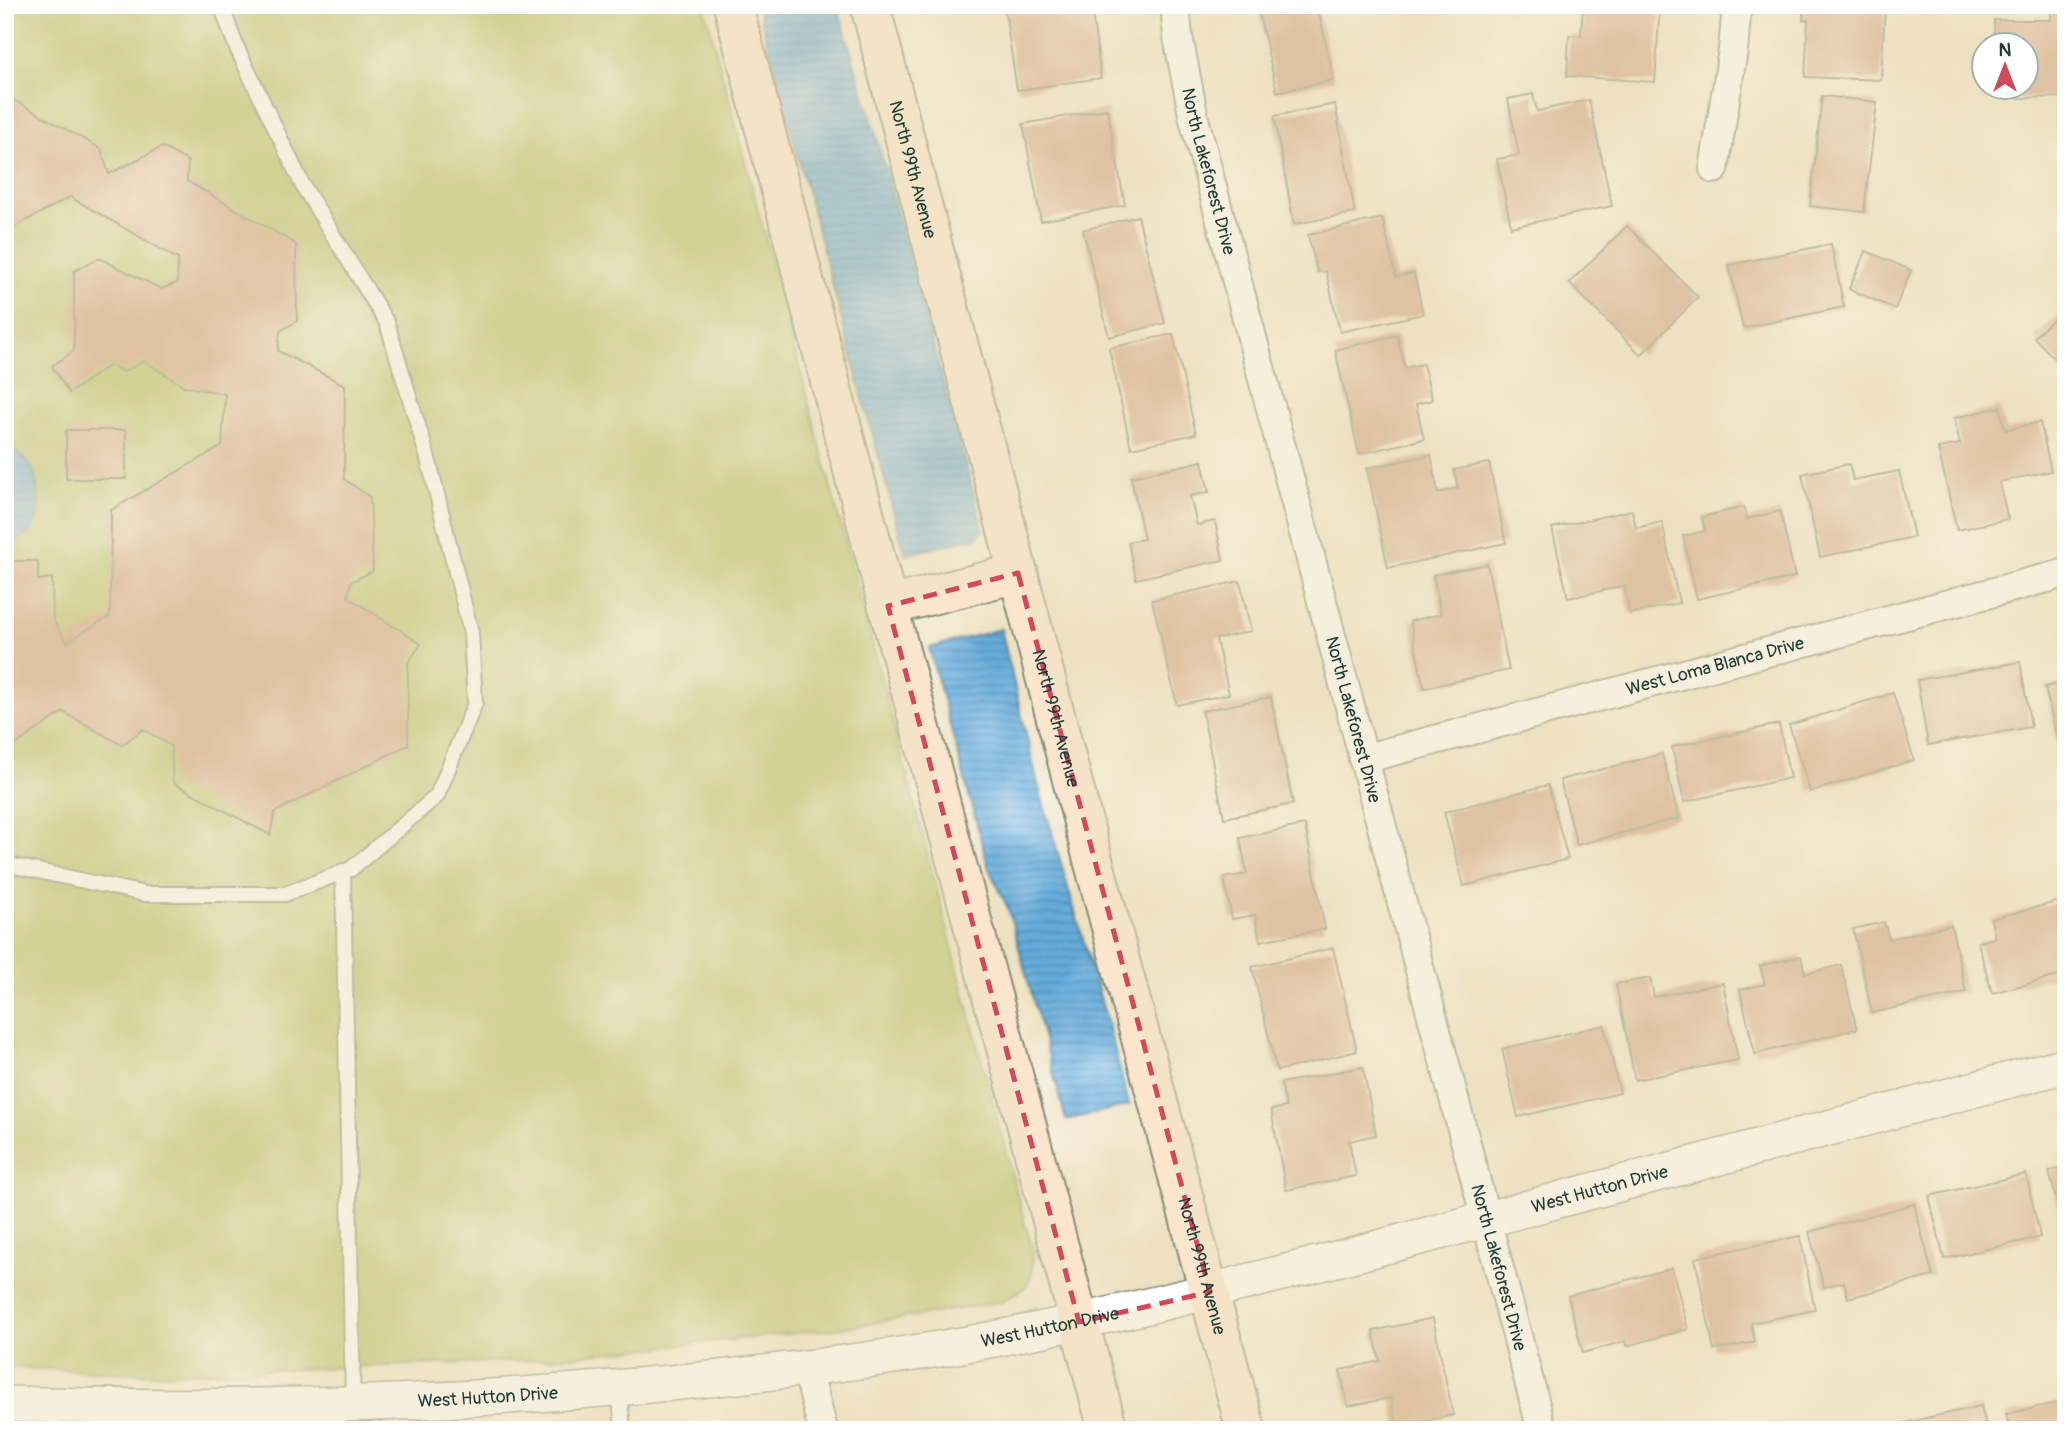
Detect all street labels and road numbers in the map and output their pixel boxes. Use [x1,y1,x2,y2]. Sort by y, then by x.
street label: North Lakeforest Drive [1176,86,1241,258]
street label: North 99th Avenue [883,98,941,241]
street label: West Loma Blanca Drive [1623,632,1807,701]
street label: North Lakeforest Drive [1320,634,1386,806]
street label: North 99th Avenue [1027,647,1084,790]
street label: West Hutton Drive [1529,1160,1671,1219]
street label: North Lakeforest Drive [1465,1182,1532,1354]
street label: North 99th Avenue [1172,1195,1231,1338]
street label: West Hutton Drive [979,1302,1121,1353]
street label: West Hutton Drive [417,1382,559,1413]

